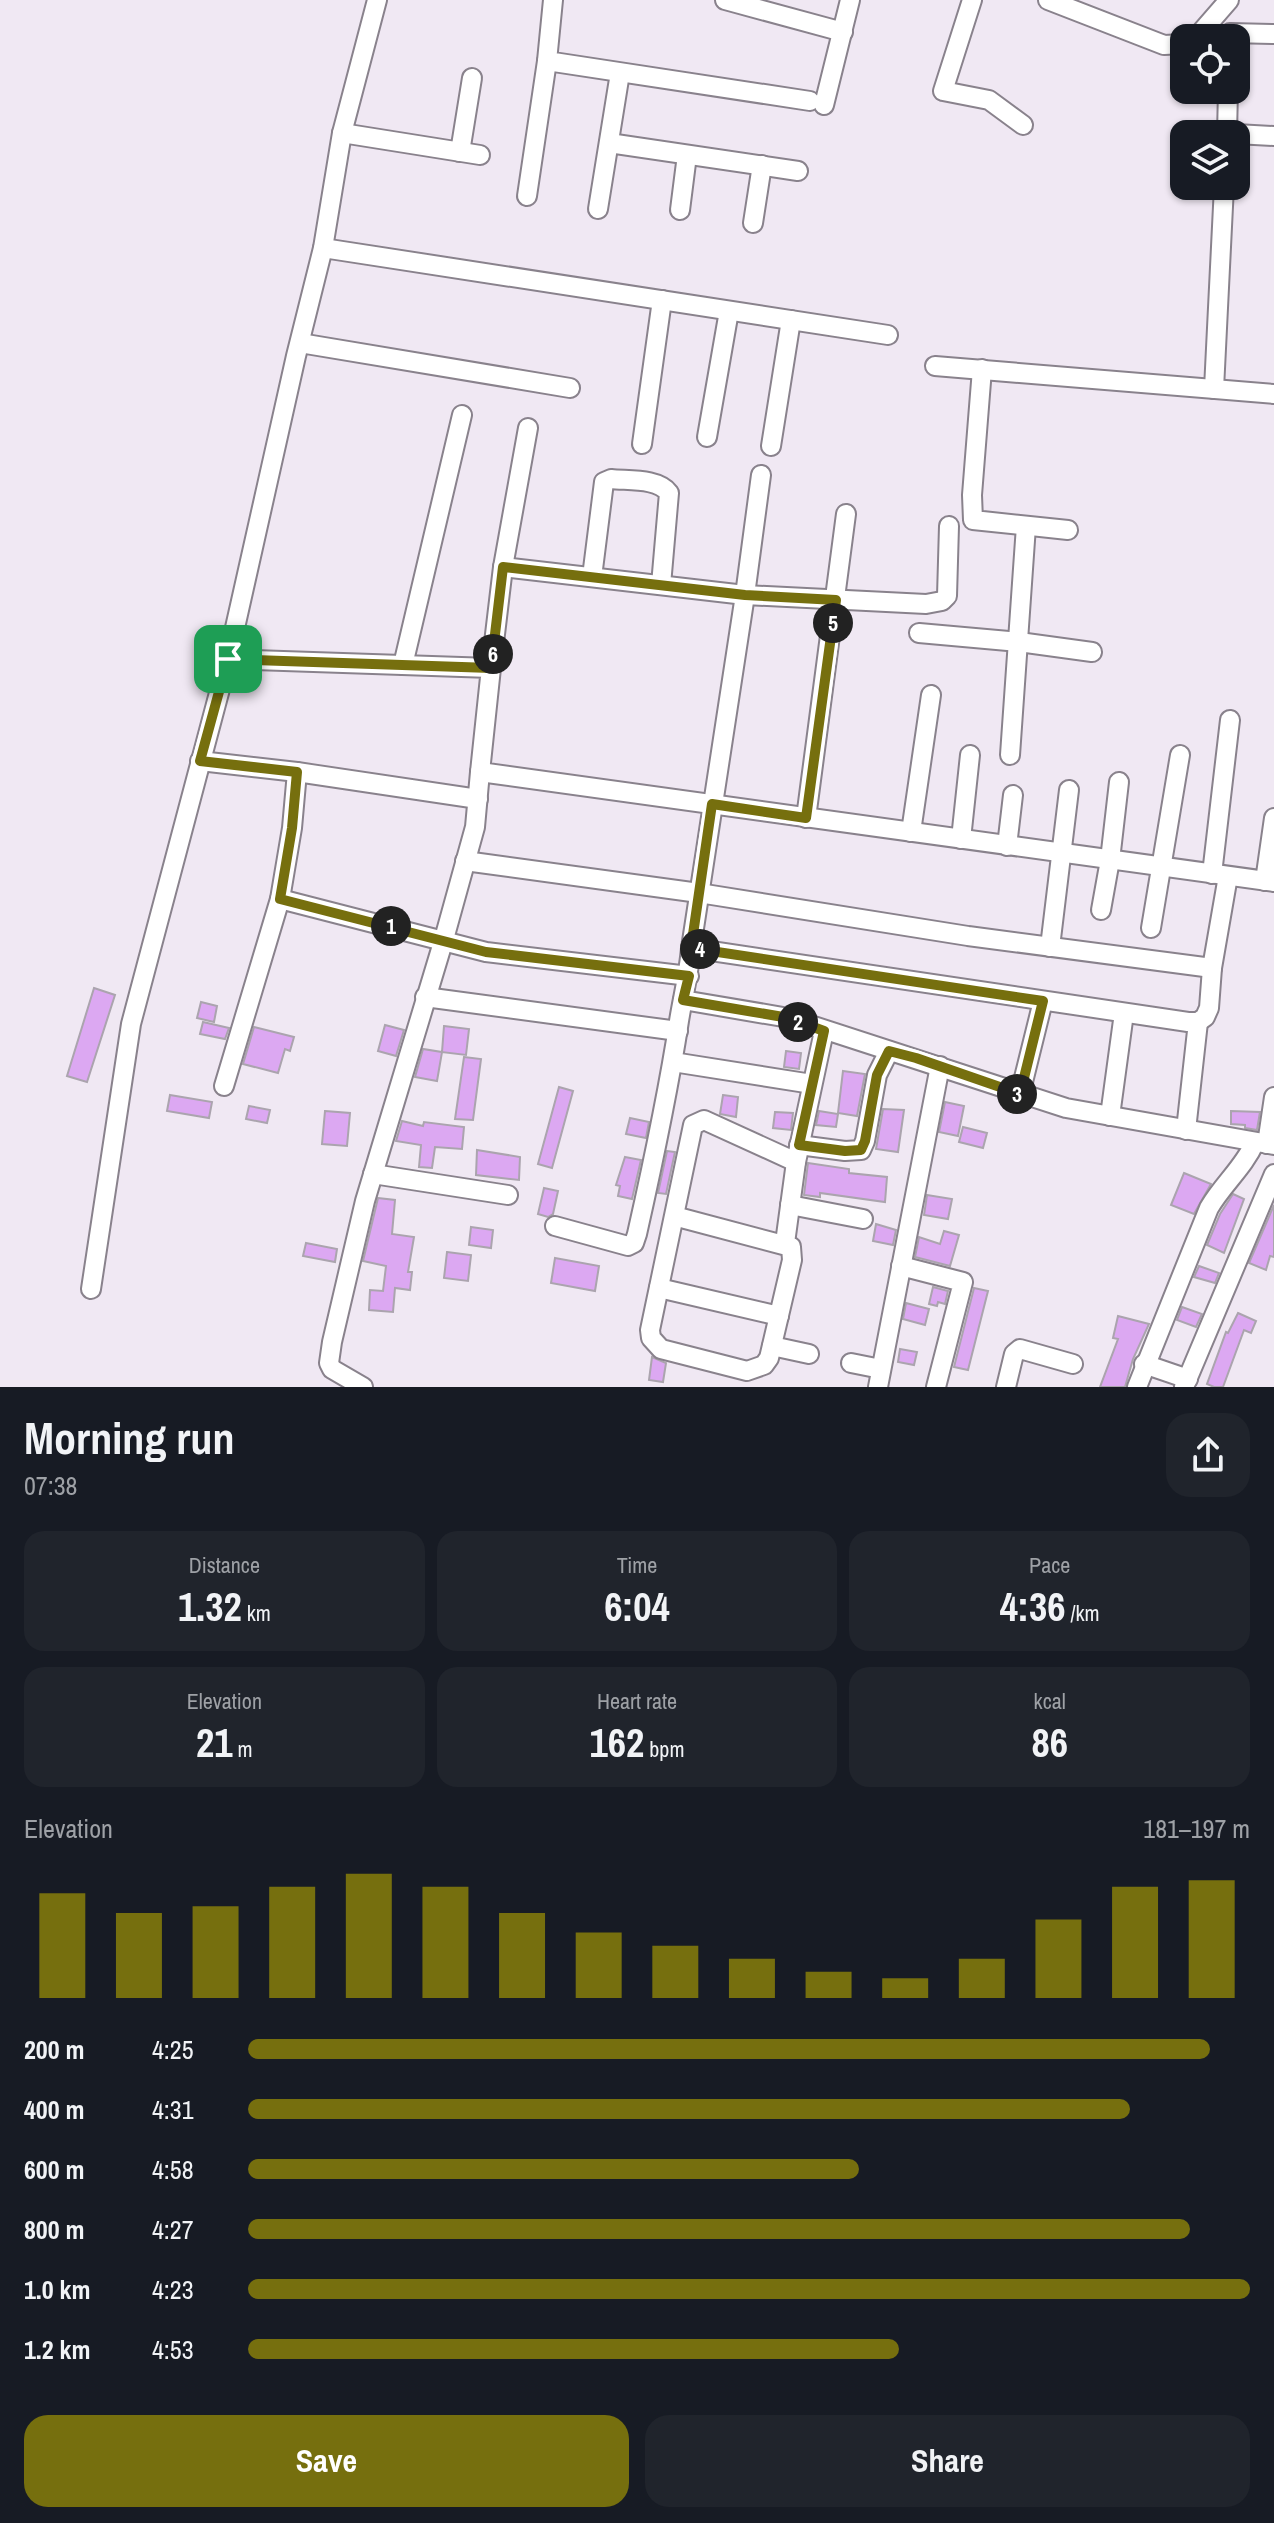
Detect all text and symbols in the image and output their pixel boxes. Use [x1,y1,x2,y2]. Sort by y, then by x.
map controls [1170,24,1250,200]
button: locate [1170,24,1250,104]
button: layers [1170,120,1250,200]
pin: 5 [813,603,853,643]
text: 5 [828,608,838,638]
pin [194,625,262,693]
pin: 6 [473,634,513,674]
icon: arrive [206,637,250,681]
text: 6 [488,639,498,669]
pin: 1 [371,906,411,946]
text: 1 [386,911,396,941]
pin: 4 [680,929,720,969]
text: 4 [695,934,705,964]
pin: 2 [778,1002,818,1042]
text: 2 [793,1007,803,1037]
pin: 3 [997,1074,1037,1114]
text: 3 [1012,1079,1022,1109]
text: Morning run [24,1408,234,1468]
button: share [1166,1413,1250,1497]
text: 07:38 [24,1468,77,1503]
text: Distance [189,1550,260,1580]
text: Time [617,1550,657,1580]
text: Pace [1029,1550,1070,1580]
text: 1.32 [178,1580,242,1633]
text: 6:04 [604,1580,670,1633]
text: 4:36 [1000,1580,1065,1633]
text: km [242,1598,271,1628]
text: /km [1065,1598,1100,1628]
text: Elevation [187,1686,262,1716]
text: Heart rate [597,1686,677,1716]
text: kcal [1034,1686,1066,1716]
text: 21 [196,1716,233,1769]
text: 162 [590,1716,644,1769]
text: 86 [1031,1716,1068,1769]
text: m [233,1734,253,1764]
text: bpm [644,1734,684,1764]
text: Elevation [24,1811,113,1846]
text: 181–197 m [1143,1811,1250,1846]
text: 200 m [24,2032,84,2067]
text: 4:25 [152,2032,194,2067]
text: 400 m [24,2092,84,2127]
text: 4:31 [152,2092,194,2127]
text: 600 m [24,2152,84,2187]
text: 4:58 [152,2152,194,2187]
text: 800 m [24,2212,84,2247]
text: 4:27 [152,2212,194,2247]
text: 1.0 km [24,2272,90,2307]
text: 4:23 [152,2272,194,2307]
text: 1.2 km [24,2332,90,2367]
text: 4:53 [152,2332,194,2367]
button: Save [24,2415,629,2507]
button: Share [645,2415,1250,2507]

